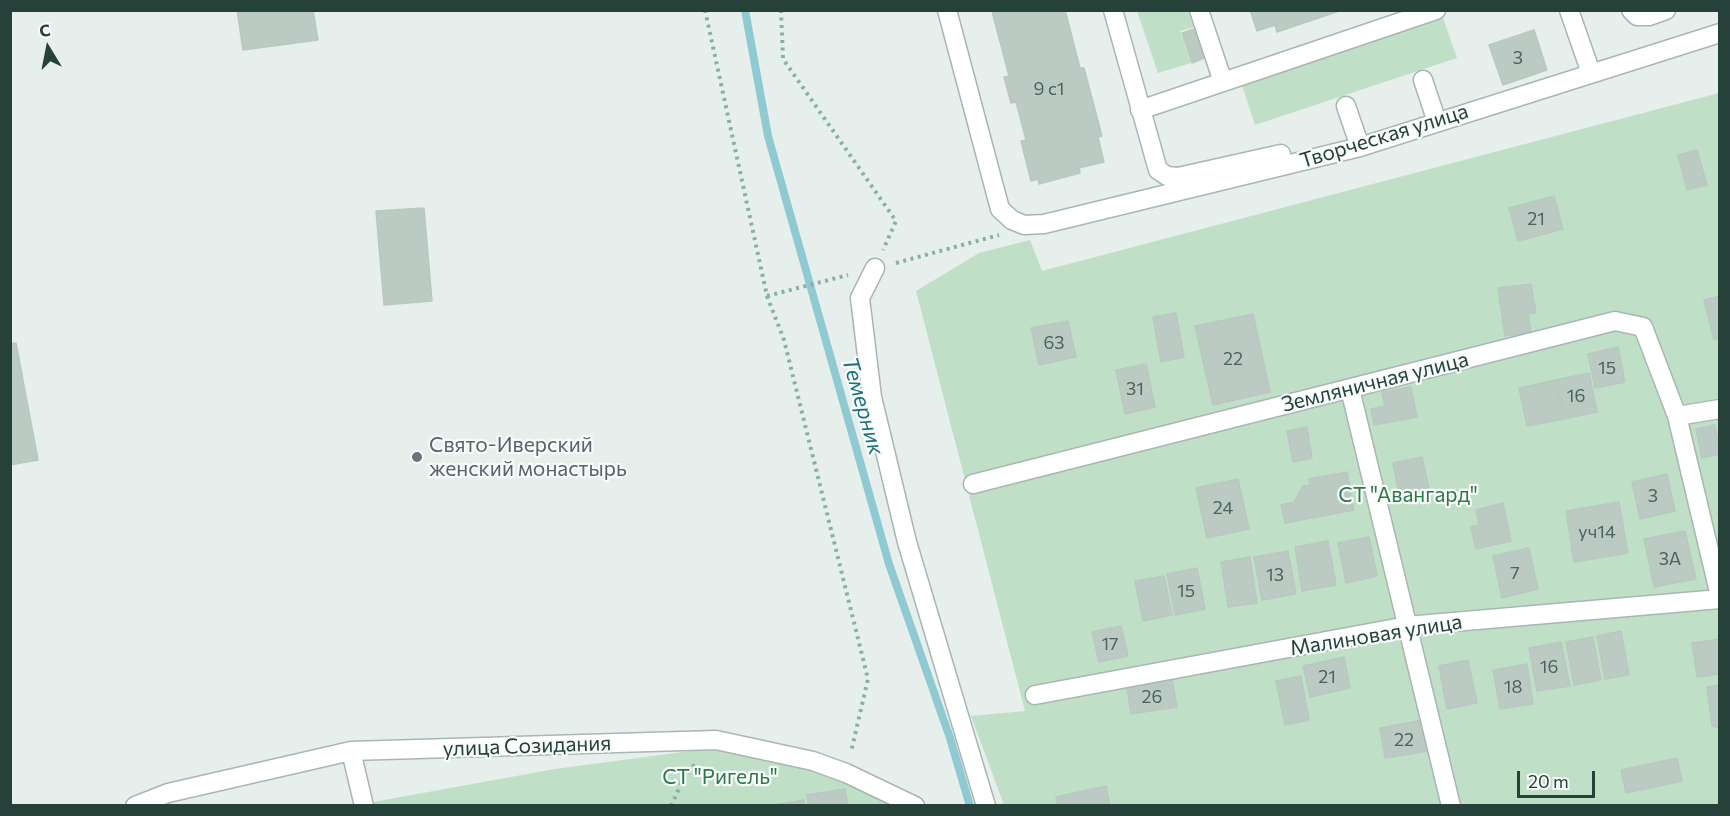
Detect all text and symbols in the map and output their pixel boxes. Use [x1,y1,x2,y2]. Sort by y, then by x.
north arrow [18,18,78,78]
text: С [38,19,52,40]
house number: 3 [1513,47,1523,69]
house number: 9 с1 [1034,78,1064,100]
street label: Творческая улица [1297,98,1471,174]
house number: 21 [1527,208,1545,230]
house number: 63 [1043,332,1065,354]
street label: Земляничная улица [1279,347,1471,417]
house number: 22 [1223,348,1243,370]
water label: Темерник [836,354,890,458]
house number: 15 [1598,357,1616,379]
house number: 31 [1126,378,1144,400]
house number: 16 [1567,385,1585,407]
place label: Свято-Иверский женский монастырь [429,432,627,482]
marker: Свято-Иверский женский монастырь [410,450,424,464]
park label: СТ "Авангард" [1338,482,1478,508]
house number: 3 [1648,485,1658,507]
house number: 24 [1213,497,1233,519]
house number: уч14 [1578,521,1616,543]
house number: 3А [1659,548,1681,570]
house number: 7 [1510,562,1520,584]
house number: 13 [1266,564,1284,586]
house number: 15 [1177,580,1195,602]
street label: Малиновая улица [1288,609,1464,661]
house number: 17 [1101,633,1119,655]
house number: 16 [1540,656,1558,678]
house number: 21 [1318,666,1336,688]
house number: 18 [1504,676,1522,698]
house number: 26 [1142,686,1162,708]
house number: 22 [1394,729,1414,751]
street label: улица Созидания [442,730,612,762]
scale bar [1520,759,1598,797]
park label: СТ "Ригель" [662,764,778,790]
text: 20 m [1528,770,1569,792]

